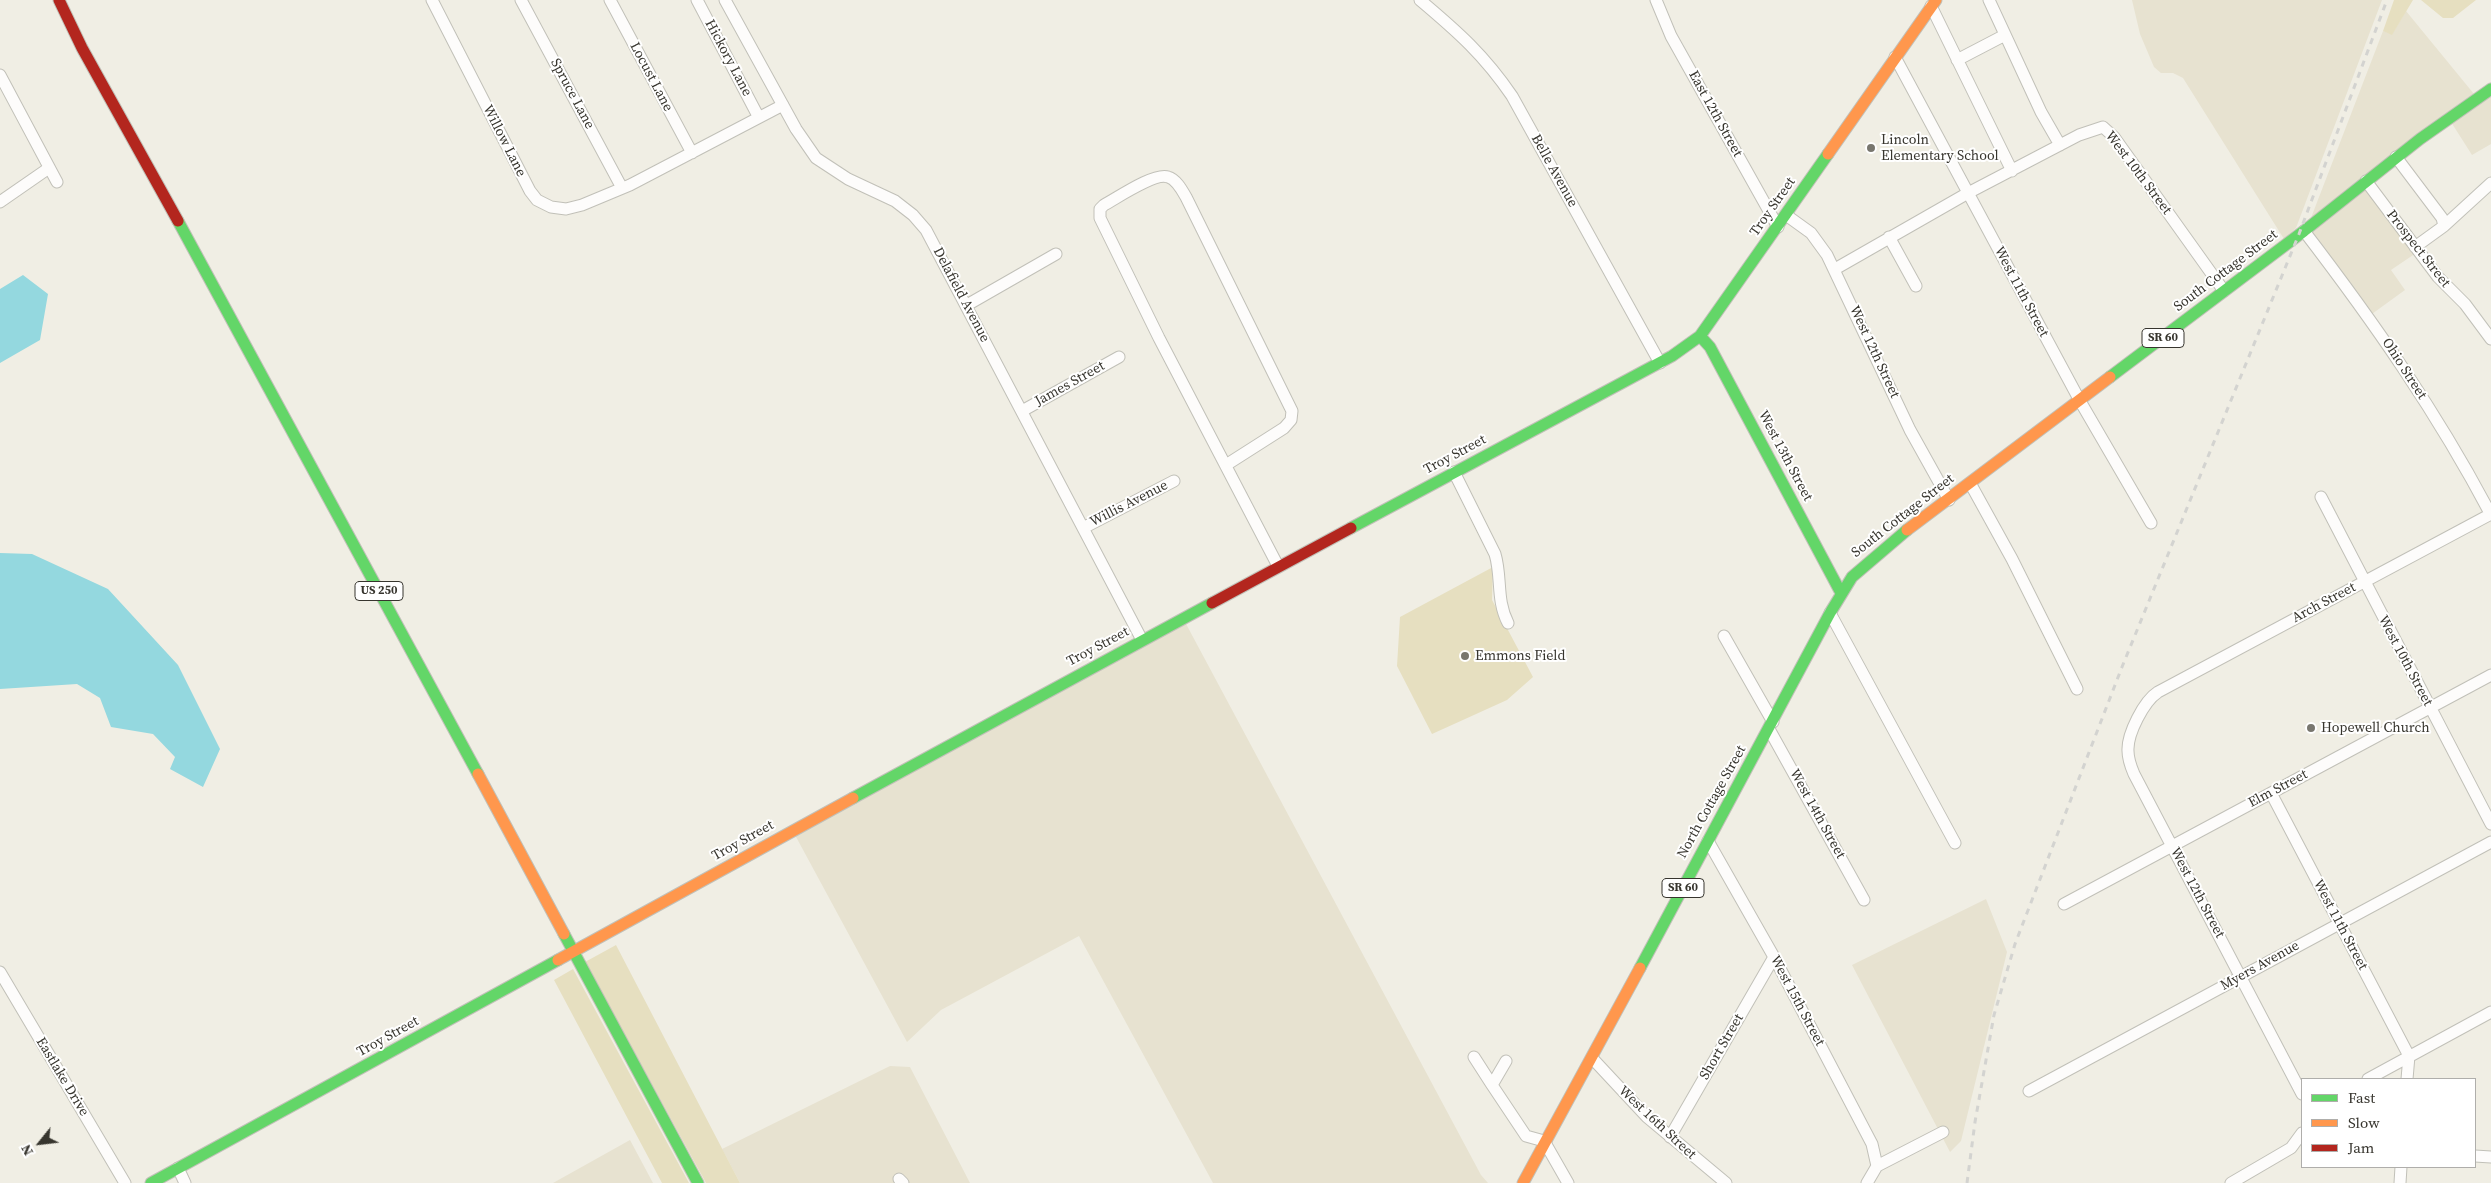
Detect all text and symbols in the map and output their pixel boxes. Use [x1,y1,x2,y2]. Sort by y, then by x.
street label: Hickory Lane [701,17,755,99]
street label: Locust Lane [626,40,676,114]
street label: Spruce Lane [546,56,598,132]
street label: East 12th Street [1684,68,1746,160]
street label: Willow Lane [479,102,529,180]
street label: West 10th Street [2101,128,2175,218]
street label: Belle Avenue [1527,132,1581,210]
place label: Lincoln Elementary School [1881,132,1999,164]
marker: Lincoln Elementary School [1865,142,1877,154]
street label: Troy Street [1747,174,1799,240]
street label: Prospect Street [2383,207,2453,291]
street label: South Cottage Street [2171,227,2281,315]
street label: West 11th Street [1990,244,2052,340]
street label: Delafield Avenue [929,245,993,345]
street label: West 12th Street [1845,303,1903,401]
road number: SR 60 [2142,328,2184,348]
street label: Ohio Street [2378,335,2430,403]
street label: James Street [1032,358,1108,410]
street label: West 13th Street [1754,408,1816,504]
street label: Troy Street [1421,432,1489,478]
street label: South Cottage Street [1848,471,1958,561]
street label: Willis Avenue [1087,477,1171,531]
street label: Arch Street [2289,579,2359,627]
road number: US 250 [355,582,403,600]
street label: West 10th Street [2374,613,2436,709]
street label: Troy Street [1064,624,1132,670]
place label: Emmons Field [1475,648,1565,664]
marker: Emmons Field [1459,650,1471,662]
place label: Hopewell Church [2321,720,2430,736]
marker: Hopewell Church [2305,722,2317,734]
street label: North Cottage Street [1674,743,1750,861]
street label: West 14th Street [1785,766,1849,862]
street label: Elm Street [2246,766,2310,812]
street label: Troy Street [709,817,777,865]
street label: West 12th Street [2166,845,2228,941]
street label: West 11th Street [2309,877,2371,973]
road number: SR 60 [1662,878,1704,898]
street label: Myers Avenue [2218,937,2302,995]
street label: West 15th Street [1766,953,1828,1049]
street label: Short Street [1696,1011,1748,1083]
street label: Troy Street [354,1013,422,1061]
street label: Eastlake Drive [32,1035,92,1119]
legend [2301,1078,2476,1168]
street label: West 16th Street [1615,1083,1699,1163]
text: Fast [2348,1087,2375,1108]
text: Slow [2348,1112,2380,1133]
north arrow [15,1118,65,1168]
text: Jam [2348,1137,2374,1158]
text: N [16,1141,38,1160]

